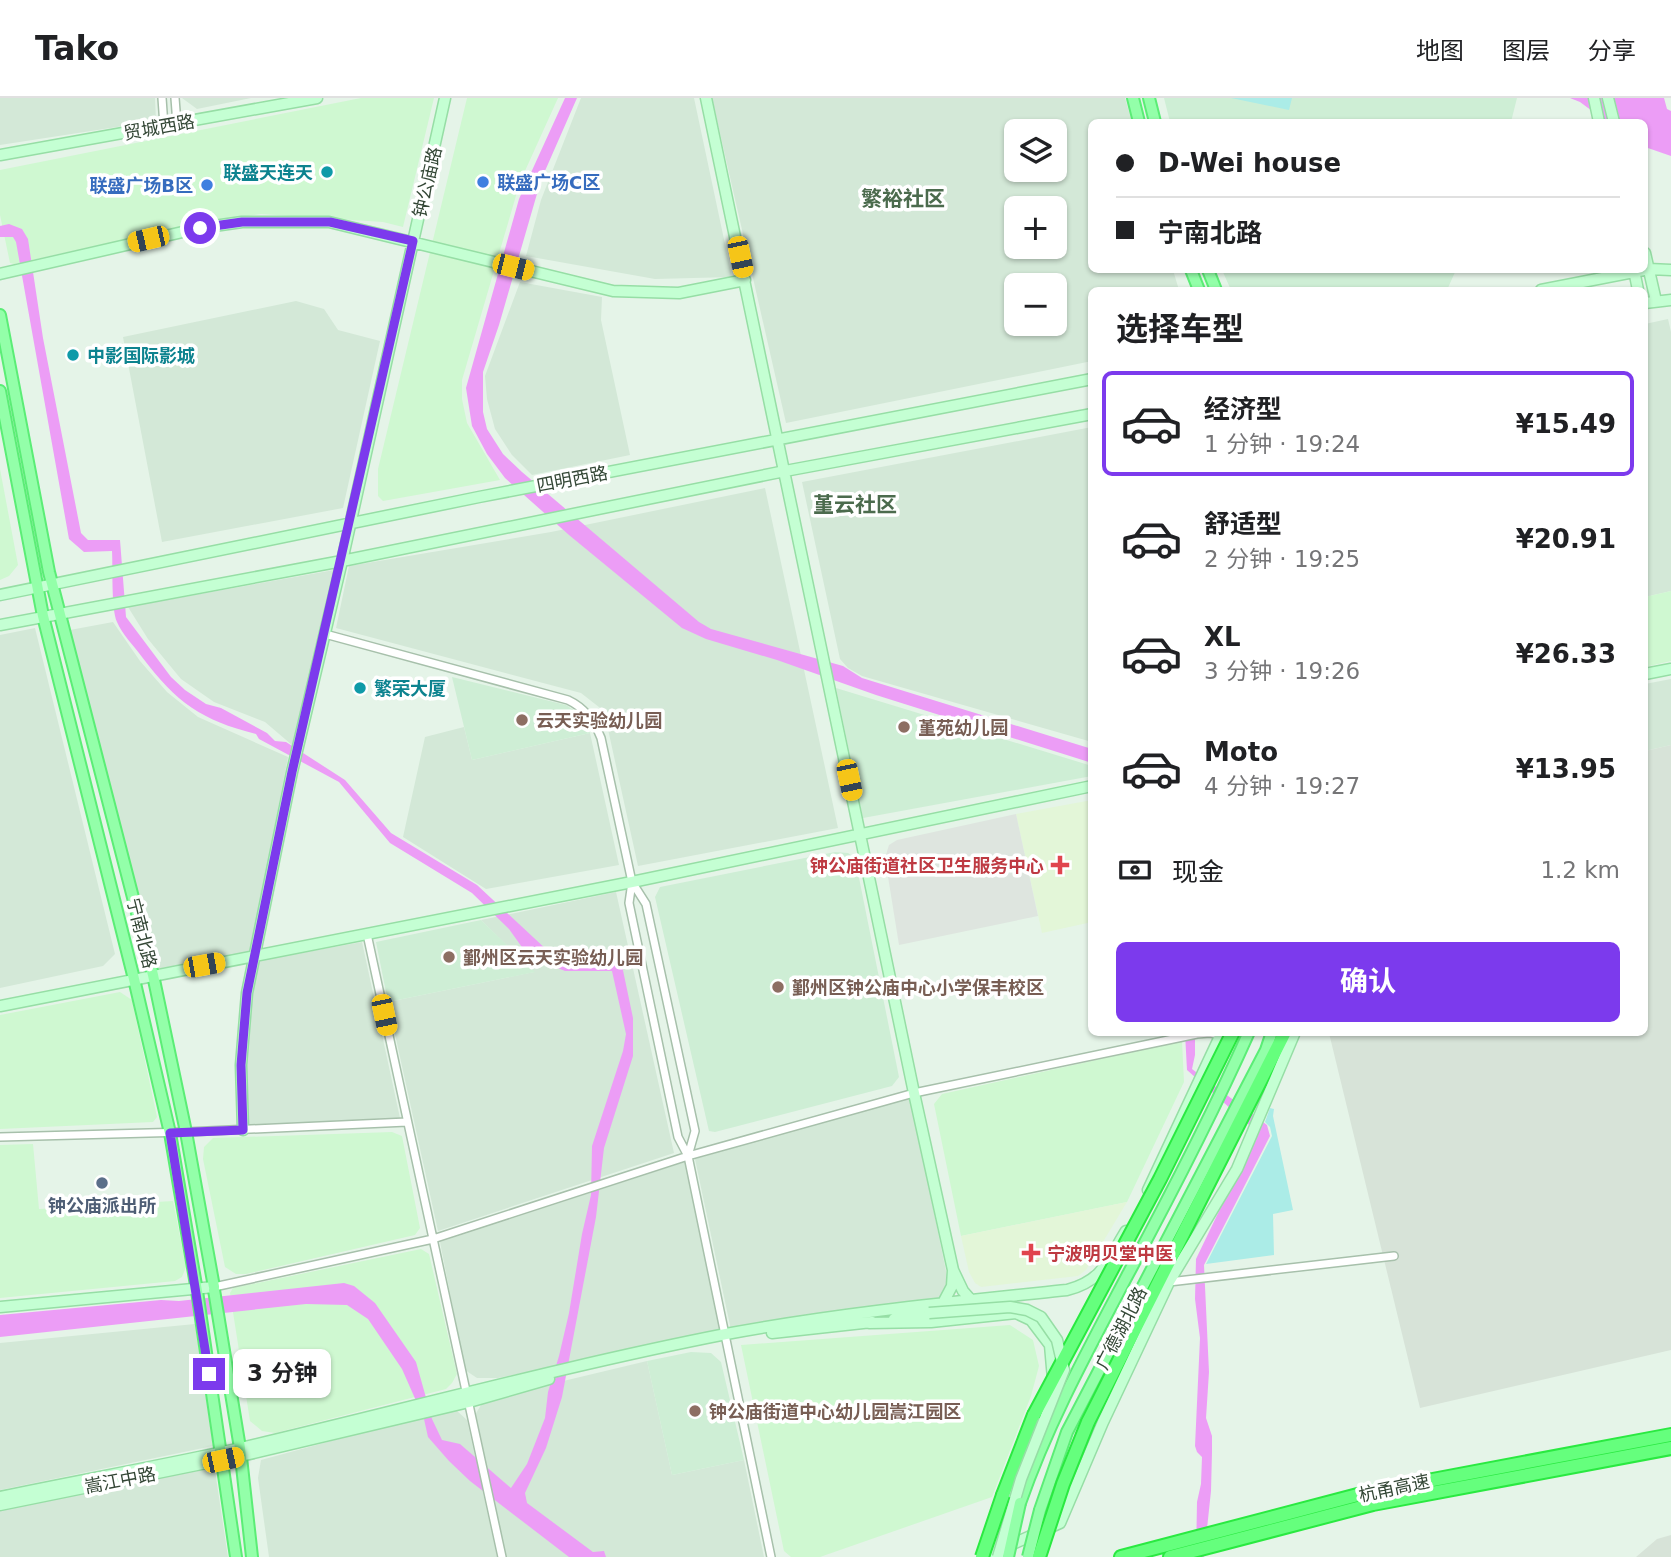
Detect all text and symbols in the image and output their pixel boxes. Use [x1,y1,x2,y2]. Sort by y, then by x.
text: Tako [35,29,119,68]
text: 地图 [1416,37,1464,65]
text: 图层 [1502,37,1550,65]
text: 分享 [1588,37,1636,65]
street label: 贸城西路 [122,110,196,144]
map controls [1004,119,1067,336]
button: layers [1004,119,1067,182]
street label: 钟公庙路 [409,145,445,219]
text: D-Wei house [1158,148,1341,178]
place label: 联盛天连天 [223,162,313,183]
marker: 联盛天连天 [319,164,335,180]
place label: 联盛广场C区 [497,172,600,193]
marker: 联盛广场C区 [475,174,491,190]
place label: 联盛广场B区 [89,175,193,196]
marker: 联盛广场B区 [199,177,215,193]
district label: 繁裕社区 [861,187,945,211]
button: + [1004,196,1067,259]
route start [184,212,216,244]
text: 宁南北路 [1158,218,1262,248]
car [126,224,171,254]
car [726,234,755,280]
car [491,252,536,282]
button: − [1004,273,1067,336]
text: 选择车型 [1116,310,1244,348]
place label: 中影国际影城 [87,345,195,366]
marker: 中影国际影城 [65,347,81,363]
icon: car [1120,392,1183,455]
text: 经济型 [1204,394,1282,424]
text: ¥15.49 [1516,409,1616,439]
text: 1 分钟 · 19:24 [1204,431,1360,457]
street label: 四明西路 [535,462,609,496]
district label: 堇云社区 [813,493,897,517]
icon: car [1120,507,1183,570]
text: 舒适型 [1204,509,1282,539]
text: ¥20.91 [1516,524,1616,554]
text: 2 分钟 · 19:25 [1204,546,1360,572]
icon: car [1120,622,1183,685]
text: XL [1204,622,1241,652]
text: ¥26.33 [1516,639,1616,669]
text: 3 分钟 · 19:26 [1204,658,1360,684]
place label: 繁荣大厦 [374,678,446,699]
marker: 繁荣大厦 [352,680,368,696]
place label: 云天实验幼儿园 [536,710,662,731]
marker: 云天实验幼儿园 [514,712,530,728]
place label: 堇苑幼儿园 [918,717,1008,738]
marker: 堇苑幼儿园 [896,719,912,735]
icon: car [1120,737,1183,800]
text: Moto [1204,737,1278,767]
text: ¥13.95 [1516,754,1616,784]
car [835,757,864,803]
text: 4 分钟 · 19:27 [1204,773,1360,799]
icon: cash [1116,851,1154,889]
place label: 钟公庙街道社区卫生服务中心 [810,855,1044,876]
marker: 钟公庙街道社区卫生服务中心 [1050,855,1070,875]
text: 现金 [1172,857,1224,887]
text: 1.2 km [1540,857,1620,883]
street label: 宁南北路 [123,896,161,970]
button: 确认 [1116,942,1620,1022]
place label: 鄞州区云天实验幼儿园 [463,947,643,968]
marker: 鄞州区云天实验幼儿园 [441,949,457,965]
car [182,951,227,979]
place label: 鄞州区钟公庙中心小学保丰校区 [792,977,1044,998]
marker: 鄞州区钟公庙中心小学保丰校区 [770,979,786,995]
car [370,992,399,1038]
marker: 钟公庙派出所 [94,1175,110,1191]
place label: 钟公庙派出所 [48,1195,156,1216]
marker: 宁波明贝堂中医 [1021,1243,1041,1263]
place label: 宁波明贝堂中医 [1047,1243,1173,1264]
street label: 广德湖北路 [1091,1283,1151,1373]
callout: 3 分钟 [234,1350,332,1398]
route end [193,1358,225,1390]
text: 3 分钟 [247,1360,317,1386]
place label: 钟公庙街道中心幼儿园嵩江园区 [709,1401,961,1422]
marker: 钟公庙街道中心幼儿园嵩江园区 [687,1403,703,1419]
car [201,1445,246,1475]
street label: 嵩江中路 [83,1463,157,1497]
street label: 杭甬高速 [1357,1470,1431,1506]

